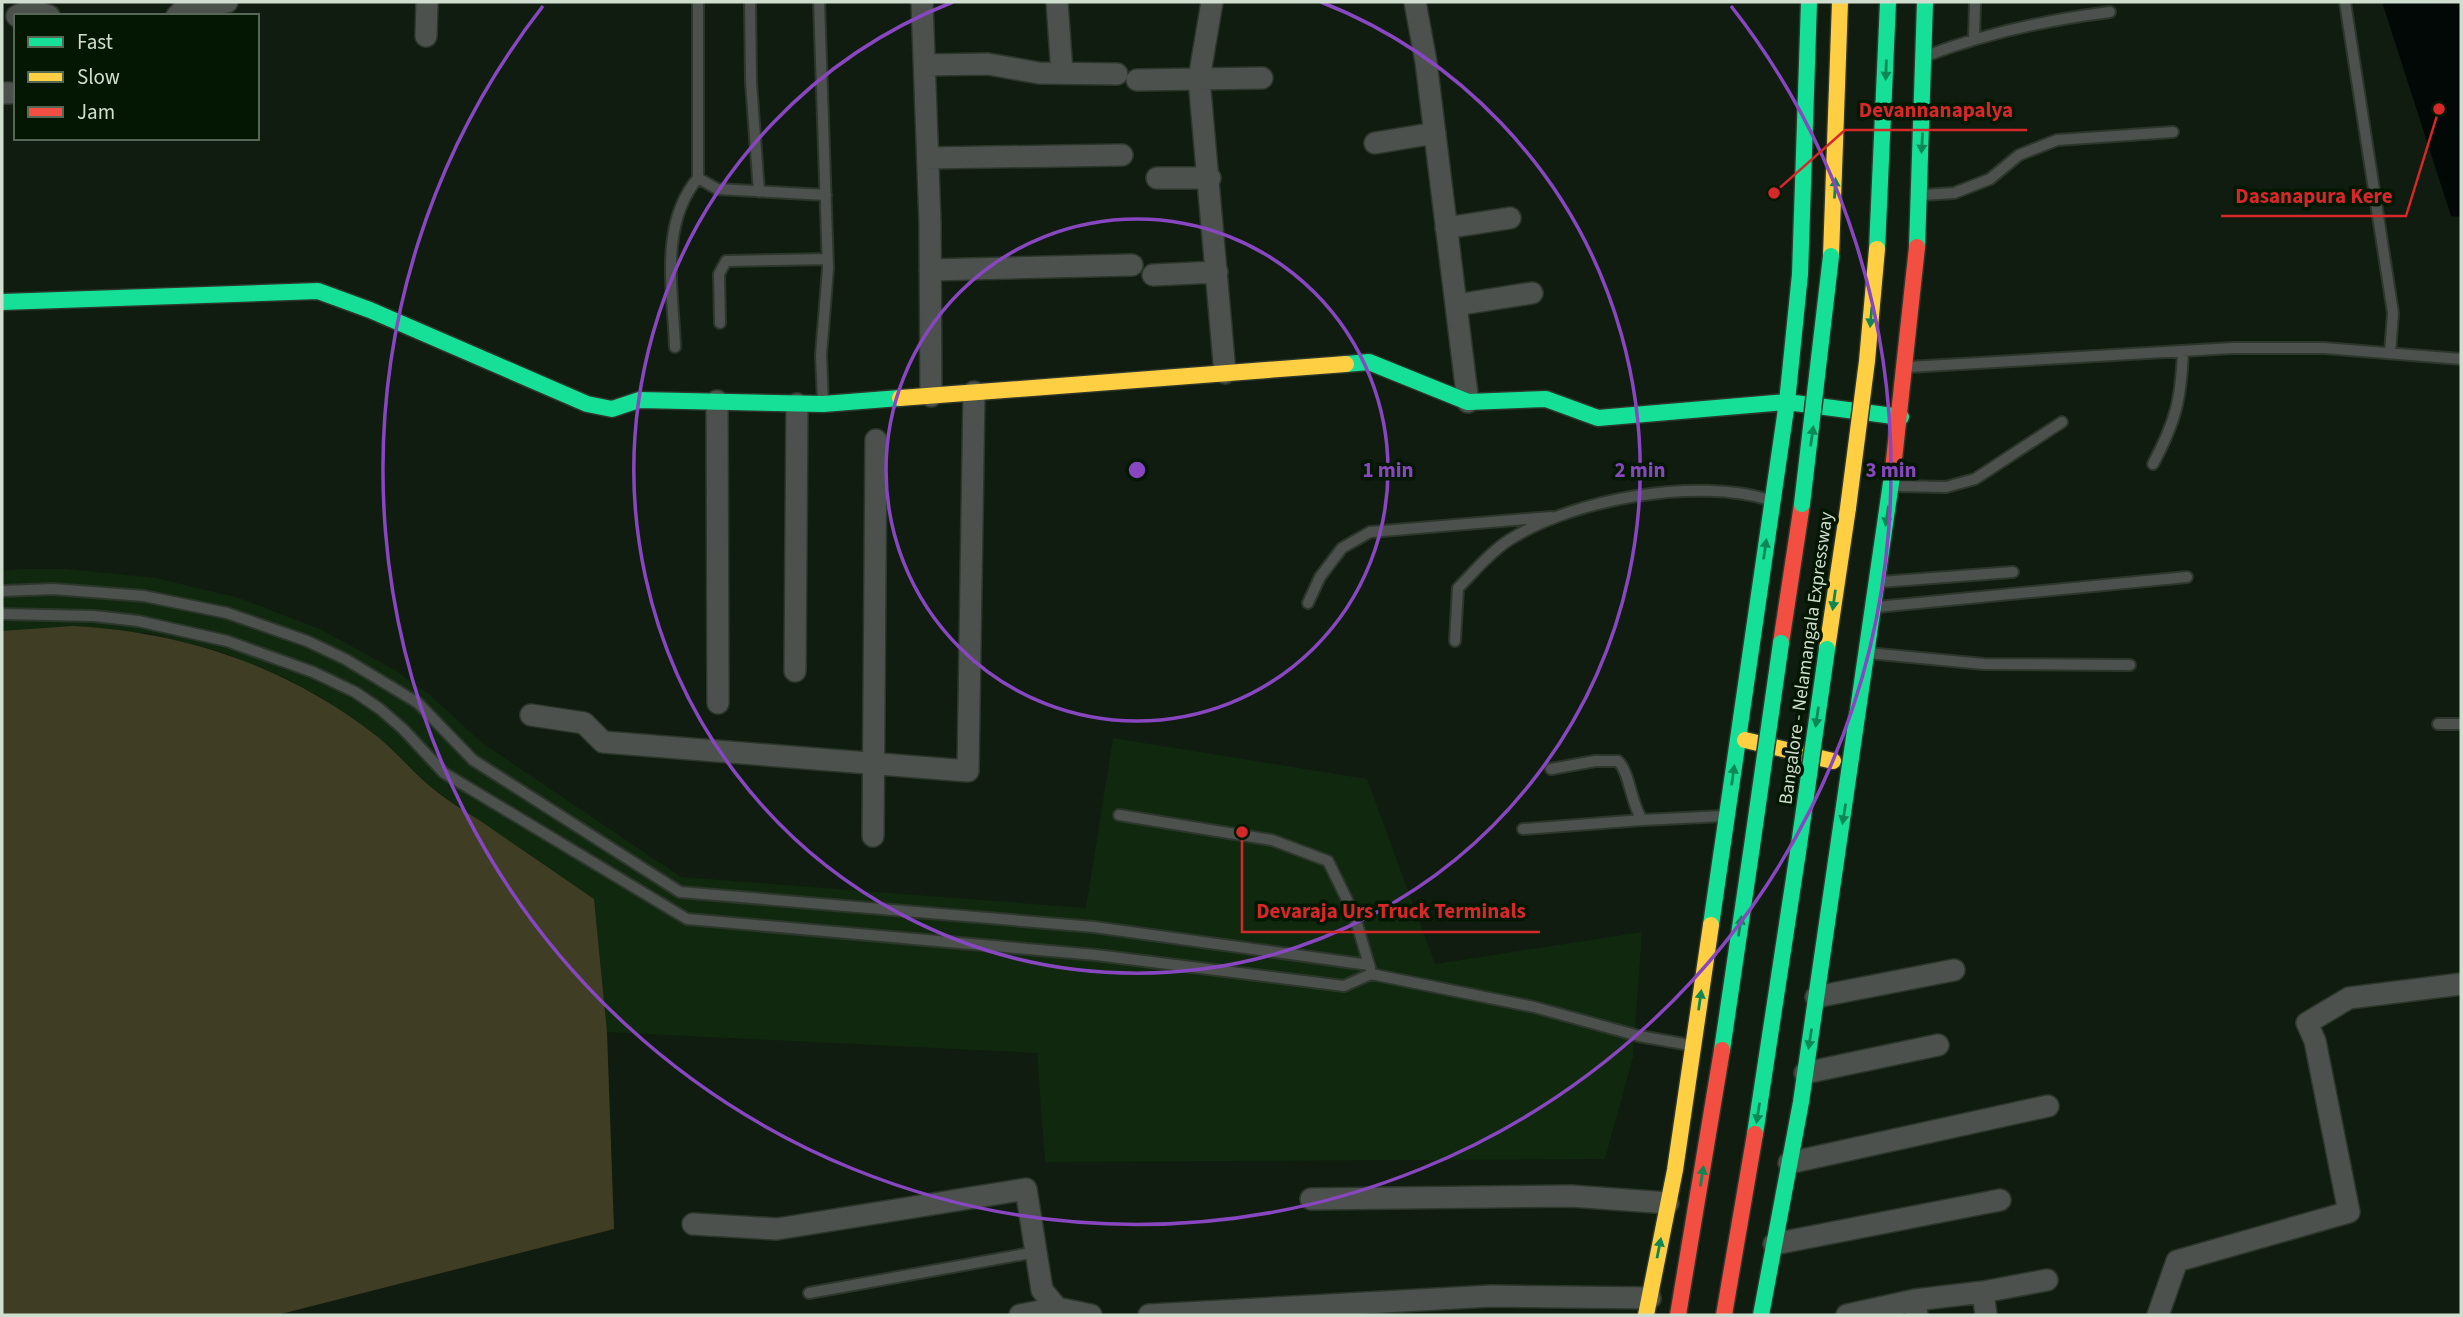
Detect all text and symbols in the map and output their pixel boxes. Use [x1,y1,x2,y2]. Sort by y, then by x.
legend [14,14,259,140]
text: Fast [77,27,113,57]
one-way arrow [1880,59,1892,81]
text: Slow [77,62,120,92]
callout: Devannanapalya [1845,88,2027,130]
text: Devannanapalya [1859,95,2013,125]
text: Jam [77,97,115,127]
one-way arrow [1916,133,1927,155]
callout: Dasanapura Kere [2221,174,2406,216]
one-way arrow [1830,177,1841,199]
text: Dasanapura Kere [2235,181,2393,211]
one-way arrow [1865,307,1876,329]
one-way arrow [1807,425,1818,447]
text: 1 min [1362,455,1414,485]
text: 2 min [1614,455,1666,485]
text: 3 min [1865,455,1917,485]
centre of rings [1125,458,1149,482]
one-way arrow [1881,505,1892,527]
street label: Bangalore - Nelamangala Expressway [1773,510,1840,806]
one-way arrow [1760,538,1771,560]
one-way arrow [1829,589,1840,611]
one-way arrow [1812,706,1823,728]
one-way arrow [1728,763,1739,785]
one-way arrow [1838,803,1849,825]
callout: Devaraja Urs Truck Terminals [1242,890,1540,932]
text: Devaraja Urs Truck Terminals [1256,896,1526,926]
one-way arrow [1735,915,1746,937]
one-way arrow [1695,989,1706,1011]
one-way arrow [1804,1028,1815,1050]
one-way arrow [1752,1102,1763,1124]
one-way arrow [1697,1165,1708,1187]
one-way arrow [1654,1237,1665,1259]

